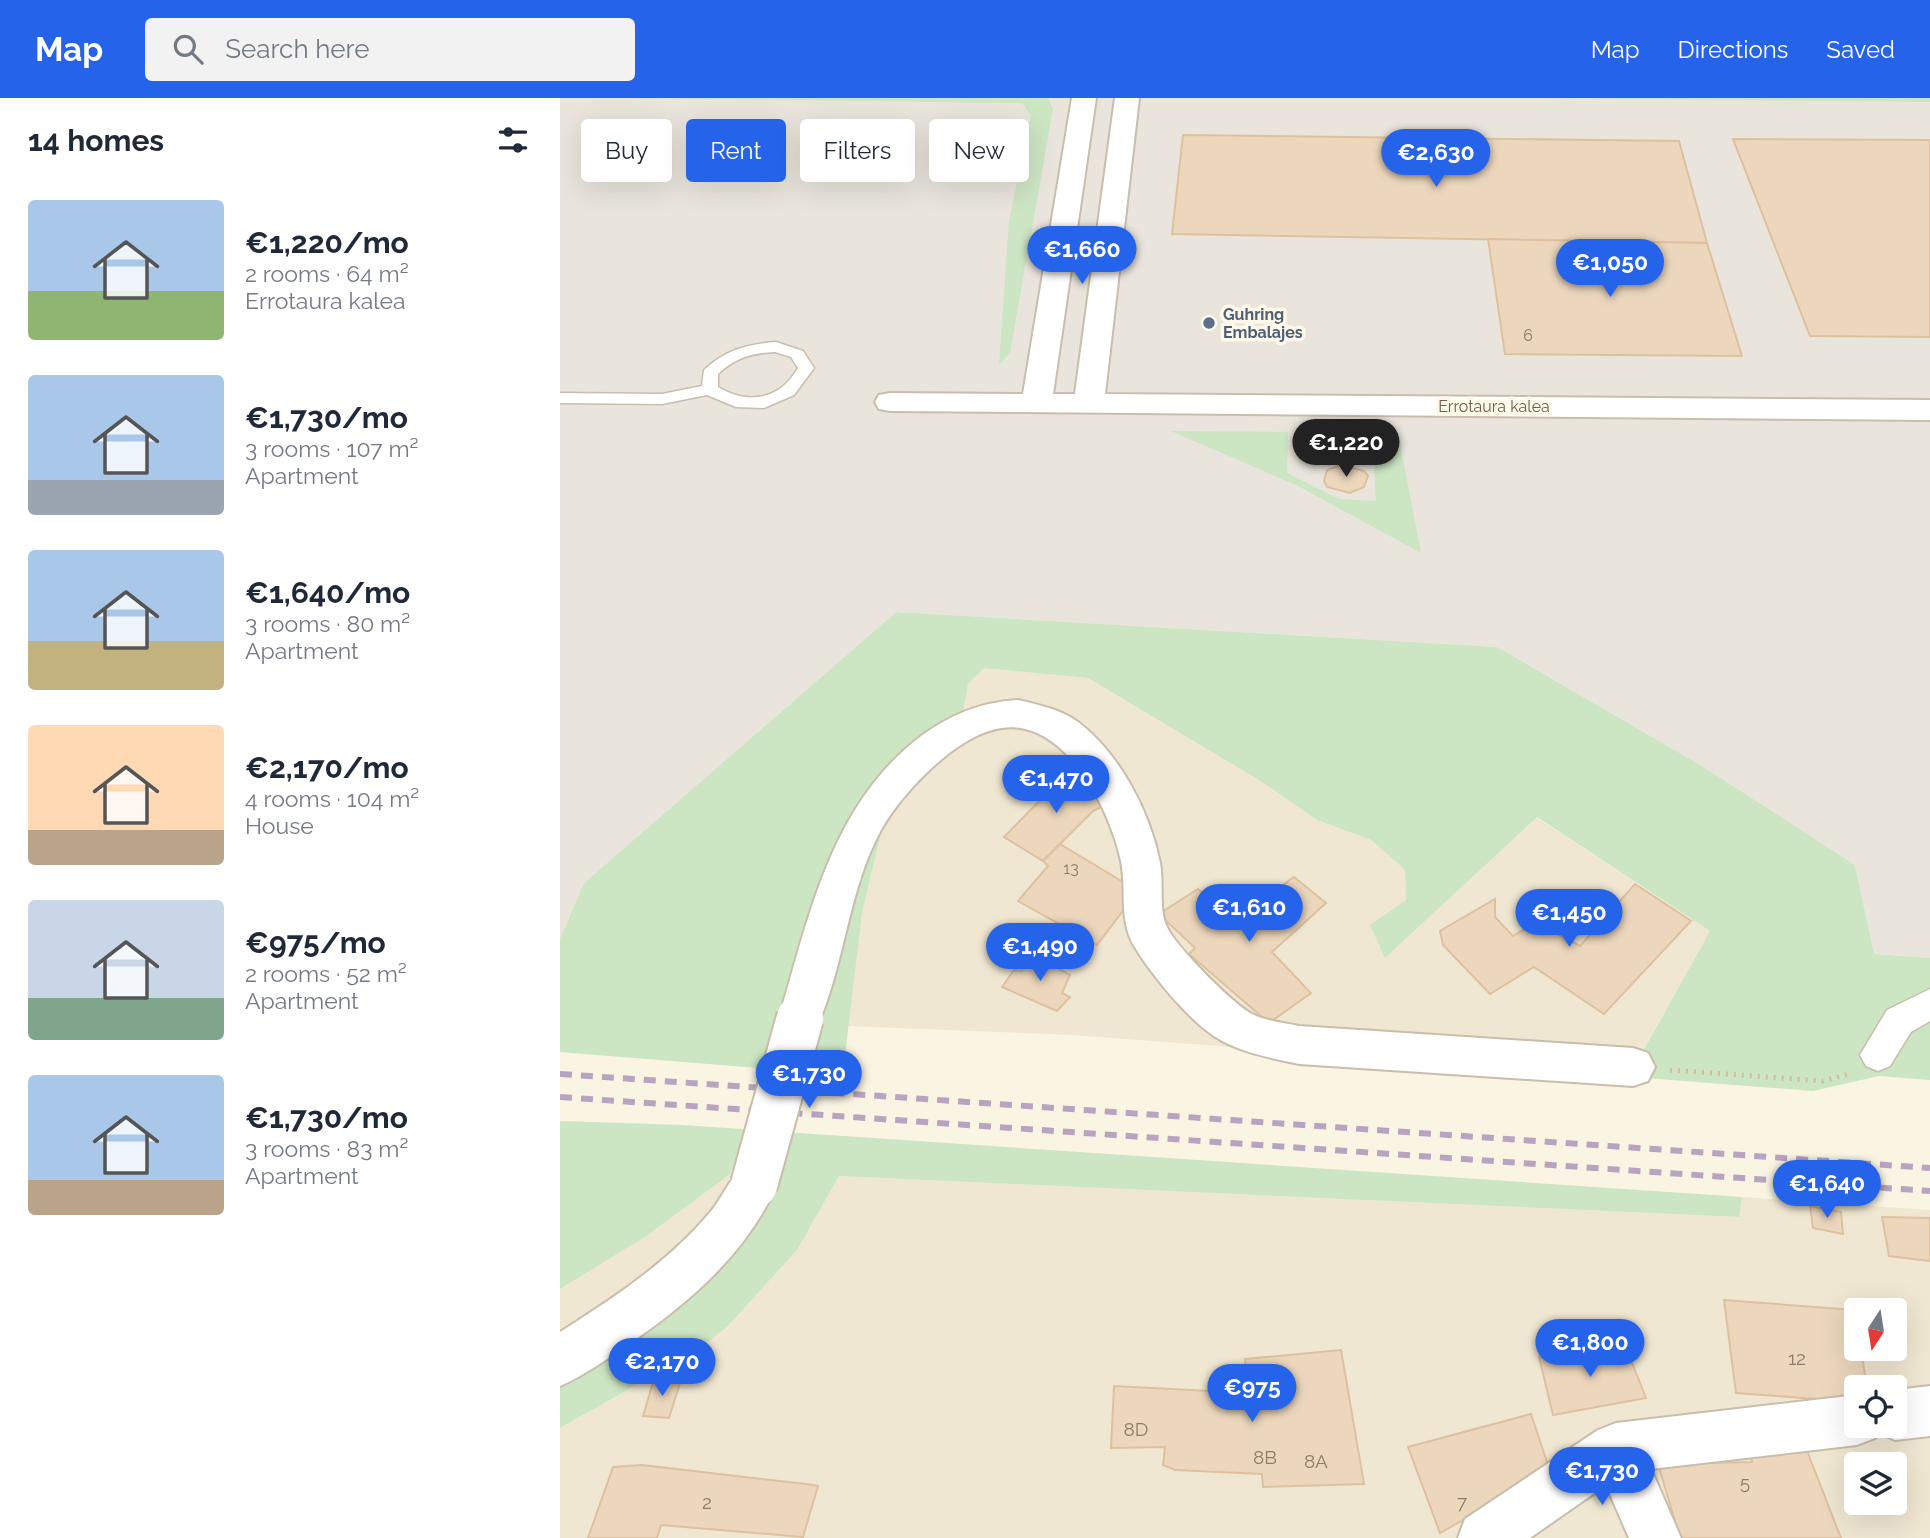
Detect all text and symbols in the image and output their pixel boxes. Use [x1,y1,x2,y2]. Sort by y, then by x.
search box [145,18,635,81]
text: Map [35,30,103,69]
icon: search [169,30,207,68]
text: Search here [225,34,370,64]
text: Map [1591,35,1640,64]
text: Directions [1678,35,1788,64]
text: Saved [1826,35,1895,64]
chip: Buy [581,119,672,182]
chip: Rent [686,119,786,182]
chip: Filters [800,119,915,182]
chip: New [929,119,1029,182]
icon: filters [494,121,532,159]
text: 14 homes [28,123,164,158]
pin: €2,630 [1379,130,1493,189]
text: €2,630 [1397,138,1475,165]
text: €1,220/mo [245,225,409,260]
pin: €1,660 [1025,226,1139,286]
icon: home [84,228,168,312]
text: €1,660 [1043,235,1121,262]
pin: €1,050 [1553,240,1667,299]
text: €1,050 [1572,248,1648,275]
text: 2 rooms · 64 m² [245,260,409,287]
text: Errotaura kalea [245,287,405,314]
place label: Guhring Embalajes [1223,305,1303,342]
marker: Guhring Embalajes [1201,315,1217,331]
house number: 6 [1523,326,1533,345]
street label: Errotaura kalea [1438,397,1550,416]
text: €1,730/mo [245,400,408,435]
icon: home [84,403,168,487]
pin: €1,220 [1289,420,1403,479]
text: €1,220 [1308,428,1384,455]
text: 3 rooms · 107 m² [245,435,419,462]
text: Apartment [245,462,359,489]
text: €1,640/mo [245,575,410,610]
icon: home [84,578,168,662]
text: 3 rooms · 80 m² [245,610,410,637]
text: Apartment [245,637,359,664]
text: €2,170/mo [245,750,409,785]
icon: home [84,753,168,837]
pin: €1,470 [999,756,1113,815]
text: €1,470 [1018,764,1094,791]
text: 4 rooms · 104 m² [245,785,419,812]
text: House [245,812,314,839]
house number: 13 [1063,859,1079,878]
pin: €1,610 [1192,884,1306,944]
pin: €1,450 [1512,890,1626,949]
text: €1,610 [1212,893,1286,920]
text: €1,450 [1531,898,1607,925]
pin: €1,490 [983,924,1097,983]
text: €975/mo [245,925,386,960]
icon: home [84,928,168,1012]
text: €1,490 [1002,932,1078,959]
text: 2 rooms · 52 m² [245,960,407,987]
text: Apartment [245,987,359,1014]
pin: €1,730 [752,1051,866,1110]
text: €1,730 [772,1059,846,1086]
text: €1,730/mo [245,1100,408,1135]
icon: home [84,1103,168,1187]
text: 3 rooms · 83 m² [245,1135,408,1162]
pin: €1,640 [1770,1160,1884,1220]
text: Apartment [245,1162,359,1189]
text: €1,640 [1789,1169,1865,1196]
north arrow [1844,1298,1908,1362]
map controls [1844,1298,1907,1515]
pin: €1,800 [1533,1320,1647,1379]
text: €1,800 [1551,1328,1629,1355]
pin: €2,170 [605,1338,719,1398]
text: €2,170 [624,1347,700,1374]
house number: 12 [1788,1347,1806,1369]
pin: €975 [1211,1364,1293,1424]
text: €975 [1223,1373,1281,1400]
button: locate [1844,1375,1907,1438]
house number: 8D [1124,1418,1148,1440]
house number: 8B [1253,1446,1277,1468]
pin: €1,730 [1545,1448,1659,1507]
house number: 8A [1304,1450,1328,1472]
button: layers [1844,1452,1907,1515]
text: €1,730 [1565,1456,1639,1483]
house number: 5 [1740,1471,1750,1493]
house number: 2 [702,1491,712,1513]
house number: 7 [1457,1491,1467,1513]

